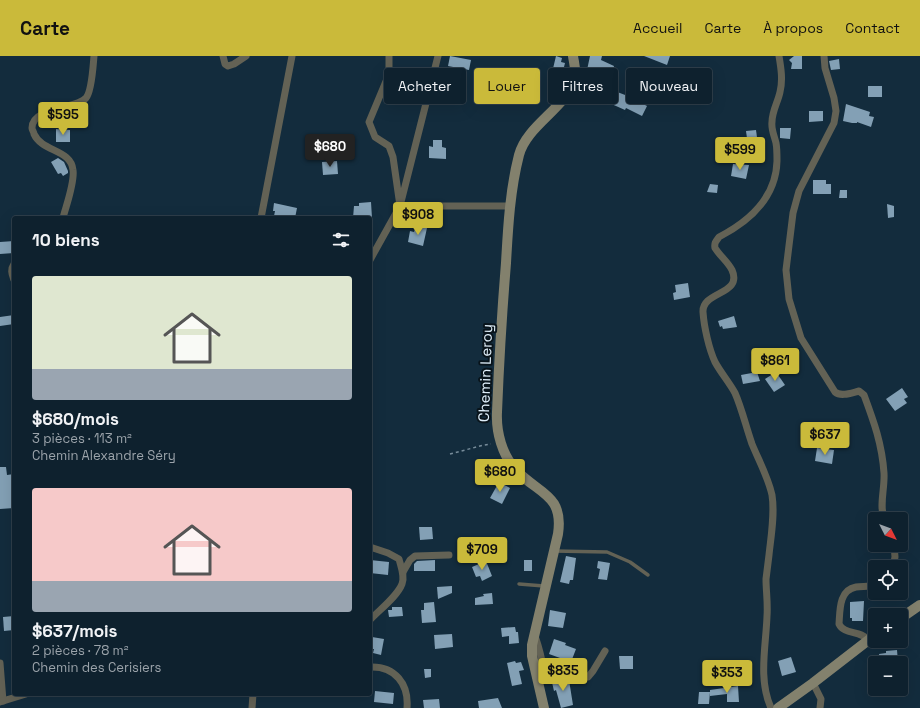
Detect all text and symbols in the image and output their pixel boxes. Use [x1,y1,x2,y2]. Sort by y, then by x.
text: Carte [20,16,70,41]
text: Accueil [633,19,682,37]
text: Carte [704,19,741,37]
text: À propos [763,19,823,37]
text: Contact [845,19,900,37]
chip: Acheter [384,68,466,104]
chip: Louer [474,68,540,104]
chip: Filtres [548,68,618,104]
chip: Nouveau [626,68,712,104]
pin: $595 [39,102,87,136]
text: $595 [47,106,79,123]
pin: $680 [306,134,354,168]
pin: $599 [716,137,764,171]
text: $680 [314,138,346,155]
text: $599 [724,141,756,158]
pin: $908 [394,202,442,236]
text: $908 [402,206,434,223]
text: 10 biens [32,229,100,251]
icon: filters [330,229,352,251]
icon: home [156,302,228,374]
street label: Chemin Leroy [474,324,496,422]
pin: $861 [751,348,799,382]
text: $861 [760,352,790,369]
text: $680/mois [32,408,119,430]
pin: $637 [801,422,849,456]
text: $637 [809,426,841,443]
text: 3 pièces · 113 m² [32,430,132,447]
text: Chemin Alexandre Séry [32,447,176,464]
pin: $680 [476,459,524,493]
text: $680 [484,463,516,480]
north arrow [868,512,908,552]
map controls [868,512,908,696]
icon: home [156,514,228,586]
pin: $709 [458,537,506,571]
text: $709 [466,541,498,558]
button: locate [868,560,908,600]
button: + [868,608,908,648]
text: $637/mois [32,620,118,642]
text: 2 pièces · 78 m² [32,642,129,659]
button: − [868,656,908,696]
pin: $835 [539,658,587,692]
text: Chemin des Cerisiers [32,659,161,676]
pin: $353 [703,660,751,694]
text: $835 [547,662,579,679]
text: $353 [711,664,743,681]

